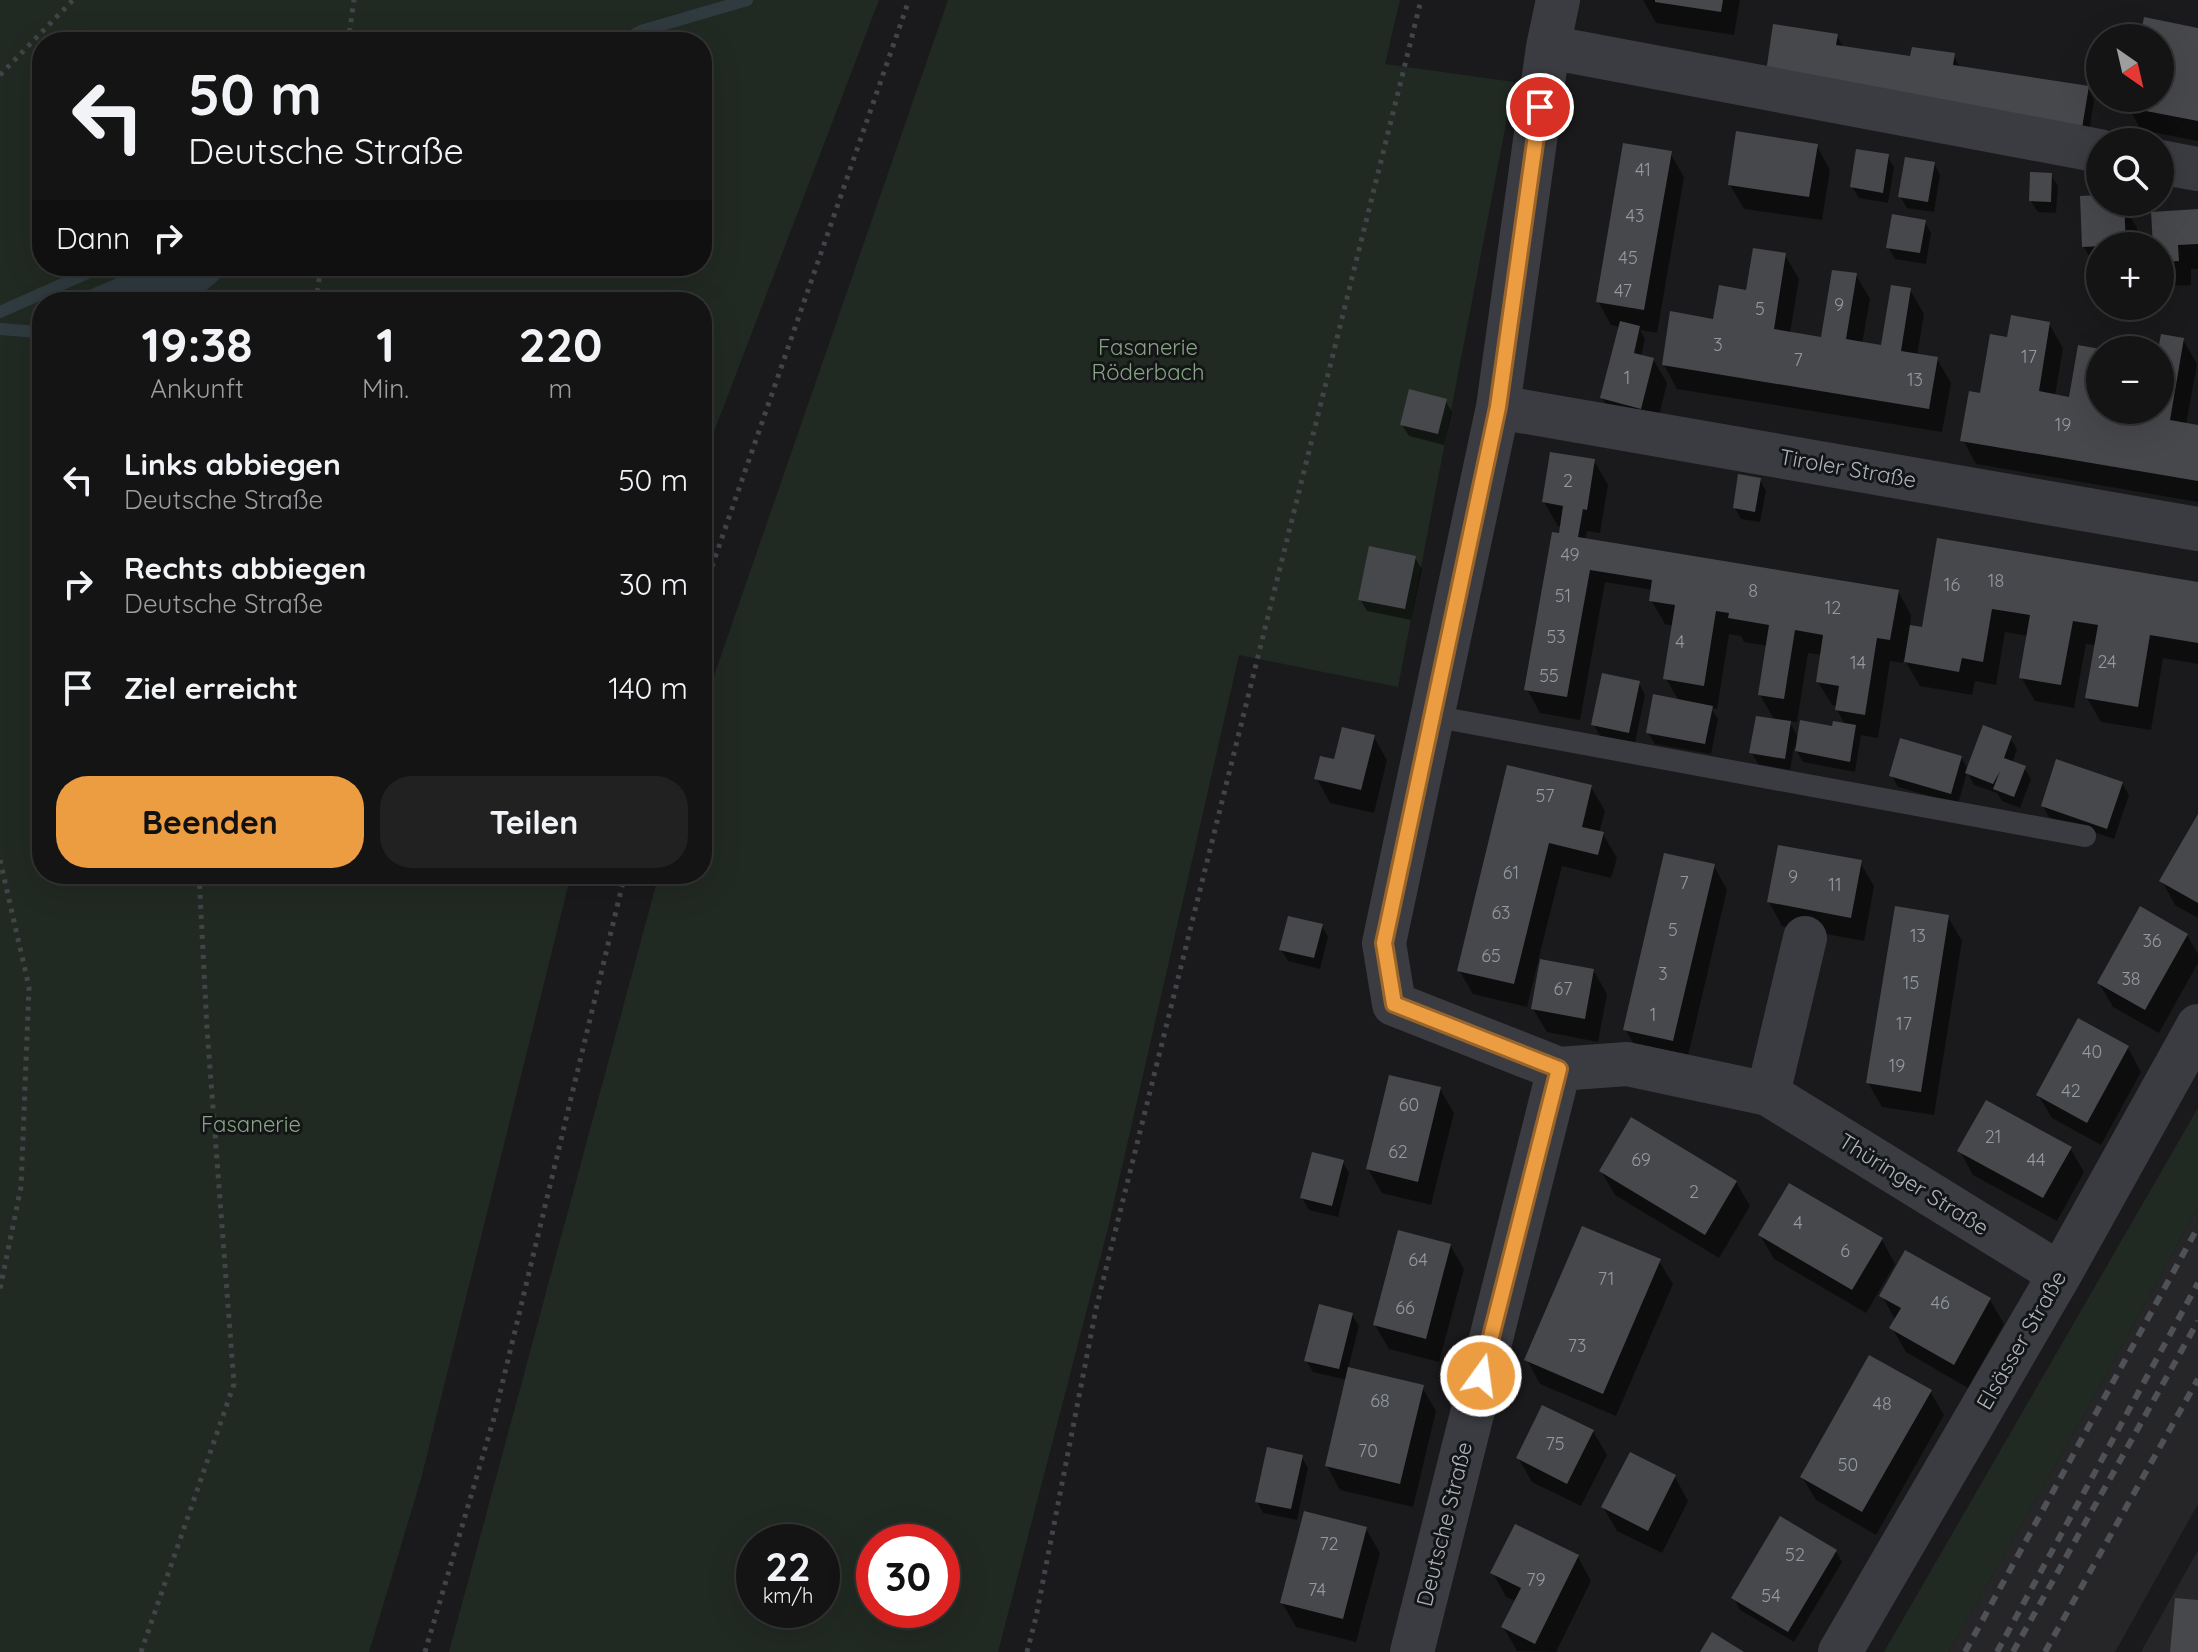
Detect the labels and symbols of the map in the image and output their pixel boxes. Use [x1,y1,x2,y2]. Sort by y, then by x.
north arrow [2086,24,2174,112]
pin [1506,73,1574,141]
house number: 41 [1635,158,1651,181]
house number: 43 [1626,204,1644,227]
house number: 45 [1618,246,1638,269]
house number: 47 [1614,279,1632,302]
house number: 9 [1834,293,1844,316]
house number: 5 [1755,297,1765,320]
park label: Fasanerie Röderbach [1092,333,1204,386]
house number: 3 [1713,333,1723,356]
house number: 17 [2021,345,2037,368]
house number: 7 [1793,348,1803,371]
house number: 1 [1624,366,1630,389]
house number: 13 [1907,368,1923,391]
house number: 19 [2055,413,2071,436]
street label: Tiroler Straße [1778,442,1918,494]
house number: 2 [1563,469,1573,492]
house number: 49 [1560,543,1580,566]
house number: 18 [1988,569,2004,592]
house number: 16 [1944,573,1960,596]
house number: 8 [1748,579,1758,602]
house number: 51 [1555,584,1571,607]
house number: 12 [1825,596,1841,619]
house number: 53 [1546,625,1566,648]
house number: 4 [1675,630,1685,653]
house number: 24 [2097,650,2117,673]
house number: 14 [1850,651,1866,674]
house number: 55 [1539,664,1559,687]
house number: 57 [1535,784,1555,807]
house number: 61 [1503,861,1519,884]
house number: 9 [1788,865,1798,888]
house number: 7 [1679,871,1689,894]
house number: 11 [1828,873,1842,896]
house number: 63 [1491,901,1511,924]
house number: 5 [1668,918,1678,941]
house number: 13 [1910,924,1926,947]
house number: 36 [2142,929,2162,952]
house number: 65 [1481,944,1501,967]
house number: 3 [1658,962,1668,985]
house number: 38 [2121,967,2141,990]
house number: 15 [1903,971,1919,994]
house number: 67 [1554,977,1572,1000]
house number: 1 [1650,1003,1656,1026]
house number: 17 [1896,1012,1912,1035]
house number: 40 [2082,1040,2102,1063]
house number: 19 [1889,1054,1905,1077]
house number: 42 [2061,1079,2081,1102]
house number: 60 [1399,1093,1419,1116]
park label: Fasanerie [201,1110,301,1138]
house number: 21 [1985,1125,2001,1148]
street label: Thüringer Straße [1834,1127,1994,1241]
house number: 62 [1388,1140,1408,1163]
house number: 69 [1631,1148,1651,1171]
house number: 44 [2027,1148,2045,1171]
house number: 2 [1689,1180,1699,1203]
house number: 4 [1793,1211,1803,1234]
house number: 6 [1840,1239,1850,1262]
house number: 64 [1408,1248,1428,1271]
street label: Elsässer Straße [1970,1265,2072,1415]
house number: 71 [1598,1267,1614,1290]
house number: 46 [1930,1291,1950,1314]
house number: 66 [1395,1296,1415,1319]
position arrow [1439,1334,1523,1418]
house number: 73 [1568,1334,1586,1357]
house number: 68 [1370,1389,1390,1412]
house number: 48 [1872,1392,1892,1415]
house number: 75 [1545,1432,1565,1455]
house number: 70 [1358,1439,1378,1462]
street label: Deutsche Straße [1410,1439,1478,1609]
house number: 50 [1838,1453,1858,1476]
speed limit sign: 30 [856,1524,960,1628]
house number: 72 [1319,1532,1339,1555]
house number: 52 [1785,1543,1805,1566]
house number: 79 [1526,1568,1546,1591]
house number: 74 [1308,1578,1326,1601]
house number: 54 [1761,1584,1781,1607]

